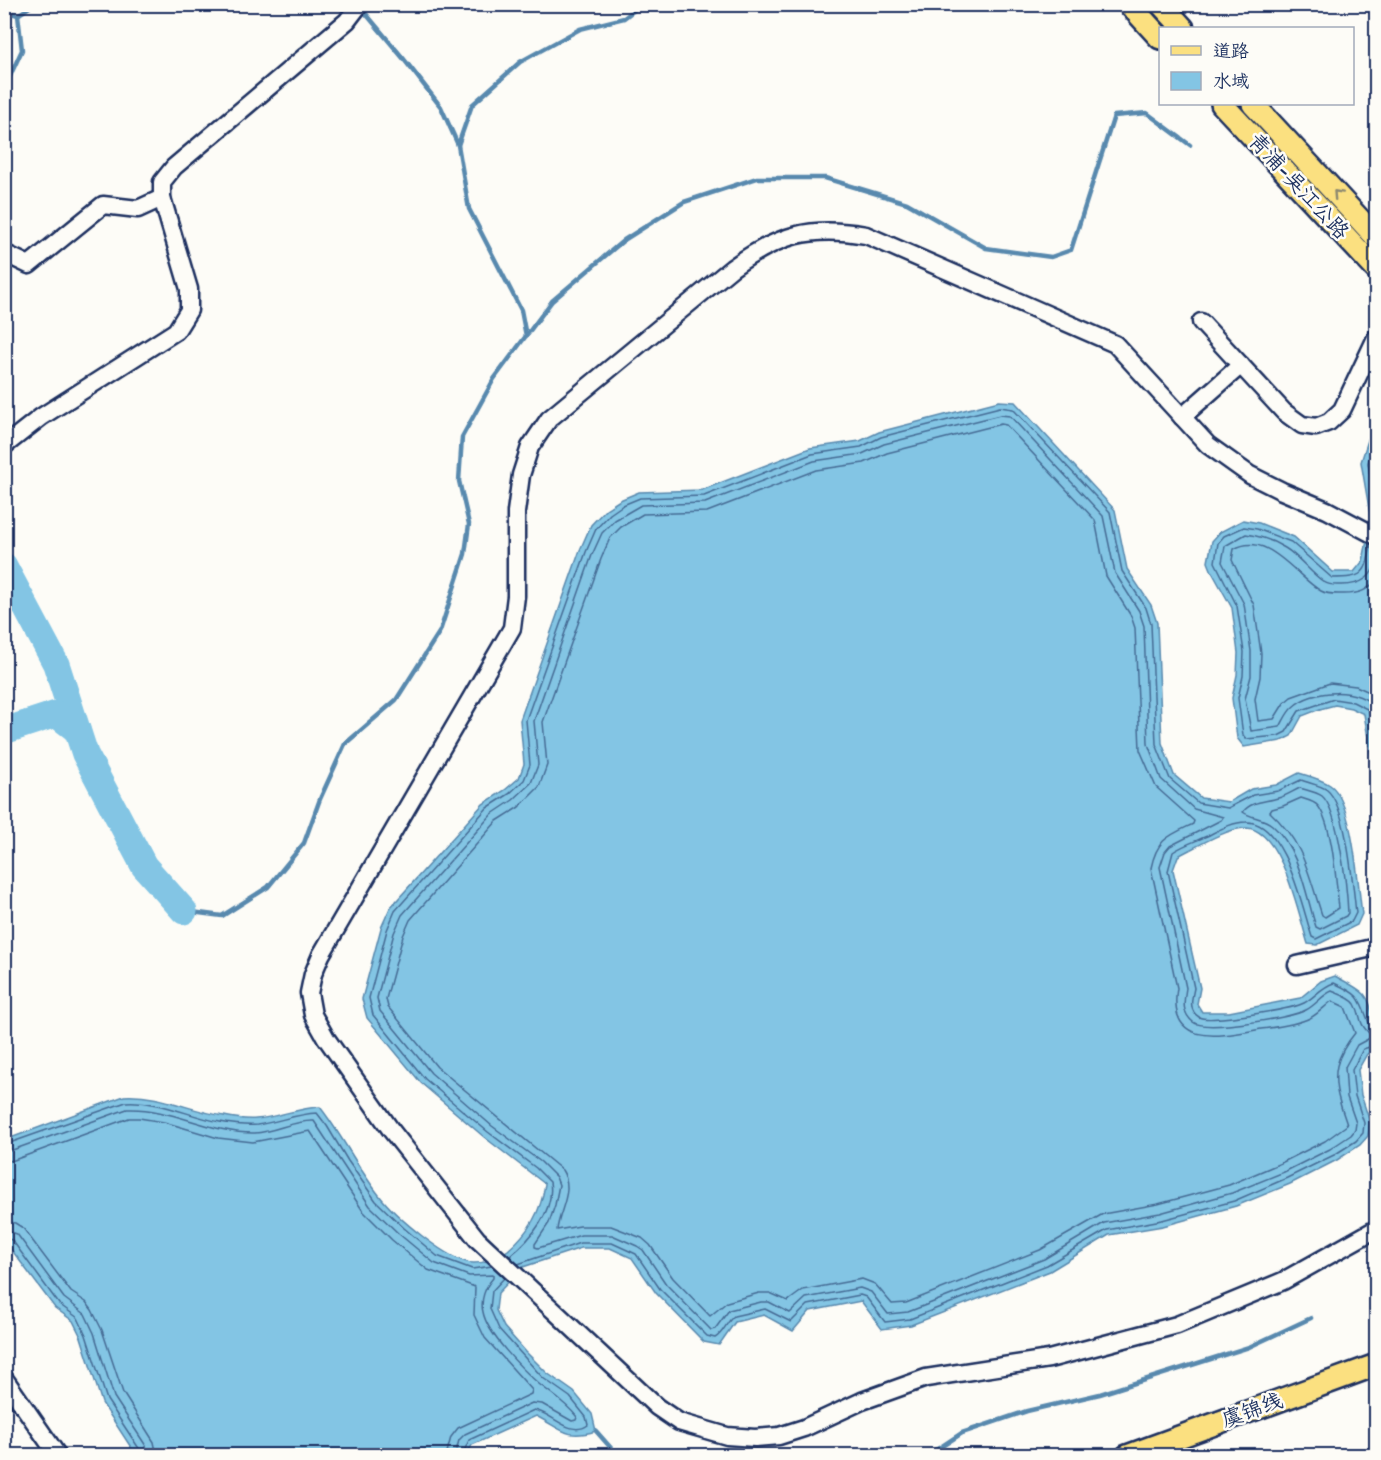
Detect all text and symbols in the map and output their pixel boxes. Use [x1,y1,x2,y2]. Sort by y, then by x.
legend [1159,27,1354,105]
text: 道路 [1213,35,1249,67]
text: 水域 [1213,65,1249,97]
street label: 青浦-吴江公路 [1239,123,1359,249]
one-way arrow [1333,190,1344,201]
street label: 虞锦线 [1216,1381,1288,1439]

